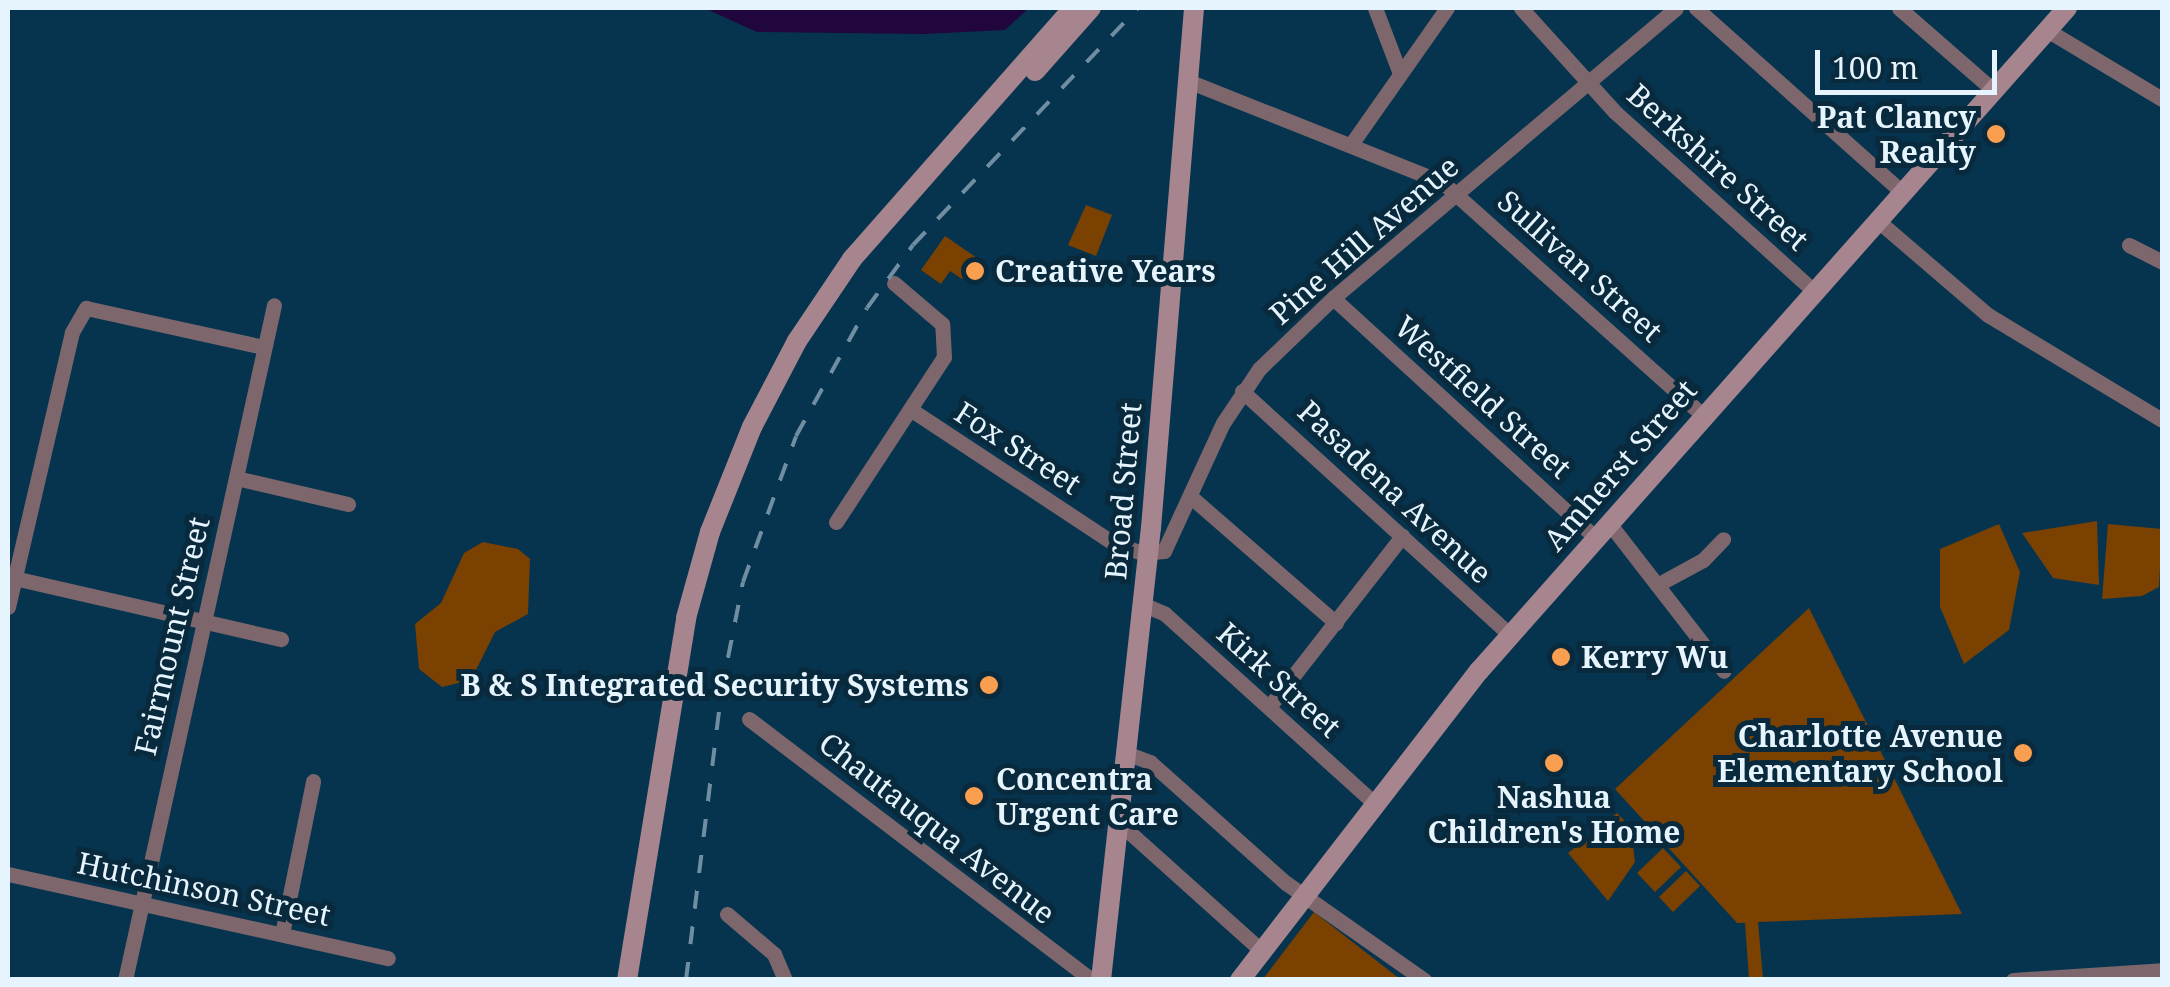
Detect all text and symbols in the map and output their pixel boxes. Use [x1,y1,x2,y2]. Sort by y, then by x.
scale bar [1820,30,2002,92]
text: 100 m [1832,47,1918,88]
street label: Berkshire Street [1620,76,1816,258]
place label: Pat Clancy Realty [1817,99,1976,170]
marker: Pat Clancy Realty [1985,123,2007,145]
street label: Pine Hill Avenue [1262,148,1466,332]
street label: Sullivan Street [1490,183,1670,349]
place label: Creative Years [995,253,1216,289]
marker: Creative Years [964,260,986,282]
street label: Westfield Street [1387,308,1579,486]
street label: Amherst Street [1536,372,1704,558]
street label: Pasadena Avenue [1291,393,1499,591]
street label: Fox Street [948,394,1088,502]
street label: Broad Street [1097,401,1149,581]
street label: Fairmount Street [127,513,217,759]
street label: Kirk Street [1210,615,1348,745]
place label: Kerry Wu [1581,639,1728,675]
marker: Kerry Wu [1550,646,1572,668]
place label: B & S Integrated Security Systems [460,667,969,703]
marker: B & S Integrated Security Systems [978,674,1000,696]
place label: Charlotte Avenue Elementary School [1717,718,2003,788]
street label: Chautauqua Avenue [812,725,1062,931]
marker: Charlotte Avenue Elementary School [2012,742,2034,764]
marker: Nashua Children's Home [1543,752,1565,774]
place label: Concentra Urgent Care [996,761,1179,832]
place label: Nashua Children's Home [1428,779,1680,850]
marker: Concentra Urgent Care [961,783,987,809]
street label: Hutchinson Street [74,845,334,933]

